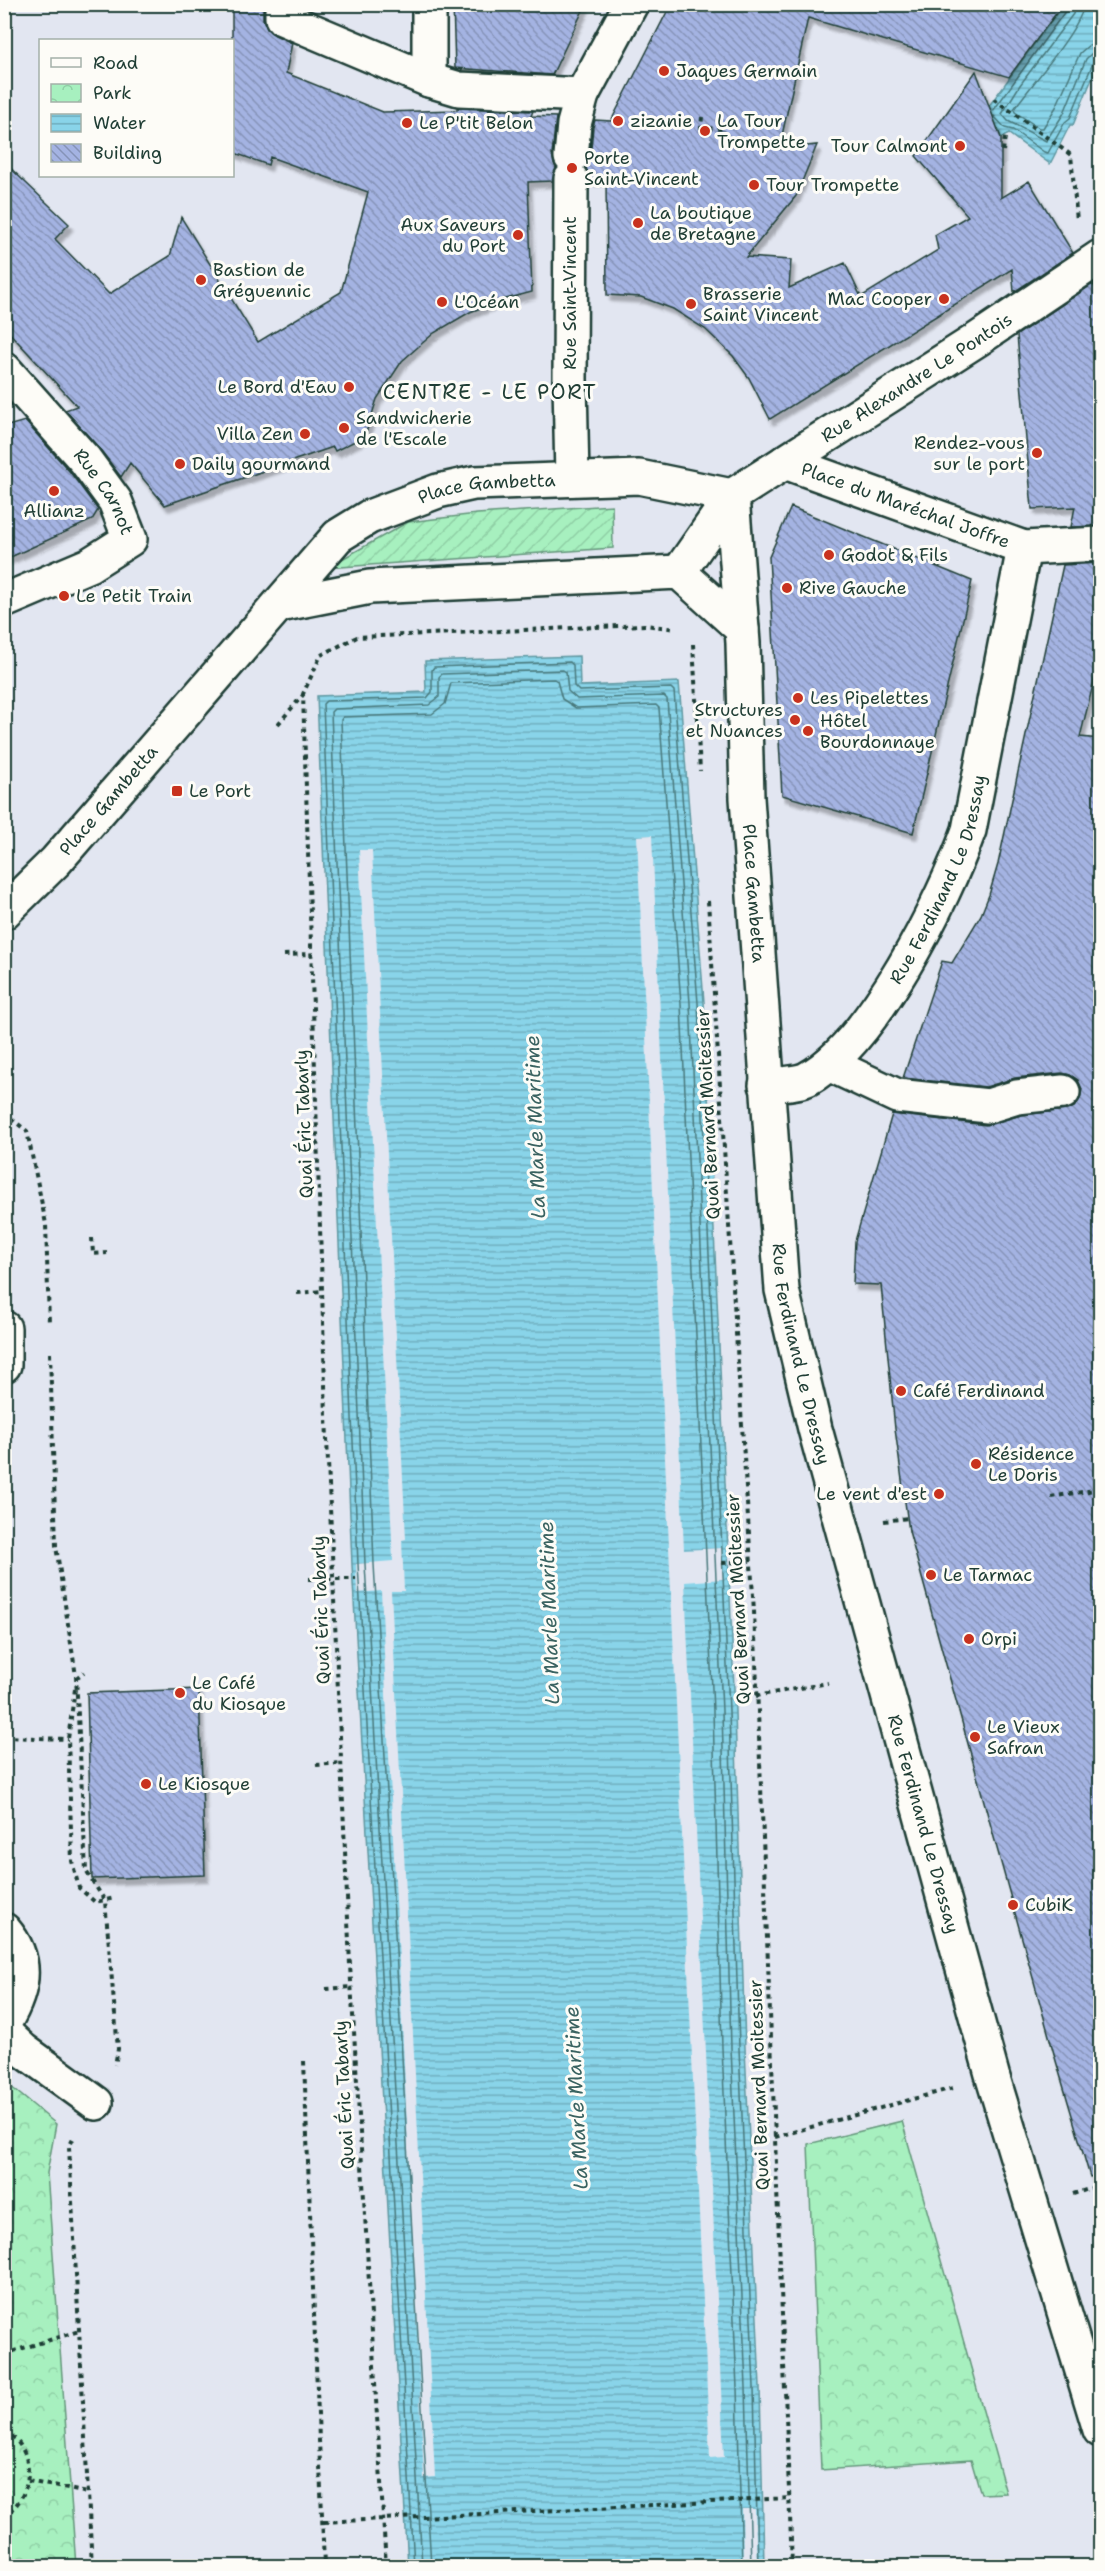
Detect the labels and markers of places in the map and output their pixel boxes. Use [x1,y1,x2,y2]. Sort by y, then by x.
place label: Jaques Germain [676,59,817,83]
marker: Jaques Germain [657,64,671,78]
place label: zizanie [630,109,692,133]
place label: La Tour Trompette [717,109,806,154]
place label: Le P'tit Belon [419,111,533,135]
marker: zizanie [611,114,625,128]
marker: Le P'tit Belon [400,116,414,130]
marker: La Tour Trompette [698,124,712,138]
place label: Tour Calmont [831,134,948,158]
marker: Tour Calmont [953,139,967,153]
place label: Porte Saint-Vincent [584,146,699,191]
marker: Porte Saint-Vincent [565,161,579,175]
place label: Tour Trompette [766,173,899,197]
marker: Tour Trompette [747,178,761,192]
place label: La boutique de Bretagne [650,201,756,246]
place label: Aux Saveurs du Port [400,213,506,258]
marker: La boutique de Bretagne [631,216,645,230]
marker: Aux Saveurs du Port [511,228,525,242]
place label: Bastion de Gréguennic [213,258,311,303]
marker: Bastion de Gréguennic [194,273,208,287]
place label: Brasserie Saint Vincent [703,282,819,327]
place label: Mac Cooper [828,287,932,311]
place label: L'Océan [454,290,519,314]
marker: Mac Cooper [937,292,951,306]
marker: L'Océan [435,295,449,309]
marker: Brasserie Saint Vincent [684,297,698,311]
place label: Le Bord d'Eau [217,375,337,399]
marker: Le Bord d'Eau [342,380,356,394]
place label: Sandwicherie de l'Escale [356,406,472,451]
marker: Sandwicherie de l'Escale [337,421,351,435]
place label: Villa Zen [216,422,293,446]
marker: Villa Zen [298,427,312,441]
place label: Rendez-vous sur le port [914,431,1025,476]
marker: Rendez-vous sur le port [1030,446,1044,460]
place label: Daily gourmand [192,452,330,476]
marker: Daily gourmand [173,457,187,471]
marker: Allianz [47,484,61,498]
place label: Allianz [23,499,85,523]
place label: Godot & Fils [841,543,948,567]
marker: Godot & Fils [822,548,836,562]
place label: Rive Gauche [799,576,907,600]
marker: Rive Gauche [780,581,794,595]
place label: Le Petit Train [76,584,192,608]
marker: Le Petit Train [57,589,71,603]
place label: Les Pipelettes [810,686,929,710]
marker: Les Pipelettes [791,691,805,705]
place label: Structures et Nuances [685,698,783,743]
place label: Hôtel Bourdonnaye [820,709,935,754]
marker: Structures et Nuances [788,713,802,727]
marker: Hôtel Bourdonnaye [801,724,815,738]
place label: Le Port [189,779,251,803]
marker: Le Port [170,784,184,798]
place label: Café Ferdinand [913,1379,1045,1403]
marker: Café Ferdinand [894,1384,908,1398]
place label: Résidence Le Doris [988,1442,1074,1487]
marker: Résidence Le Doris [969,1457,983,1471]
place label: Le vent d'est [816,1482,927,1506]
marker: Le vent d'est [932,1487,946,1501]
place label: Le Tarmac [943,1563,1032,1587]
marker: Le Tarmac [924,1568,938,1582]
place label: Orpi [981,1627,1017,1651]
marker: Orpi [962,1632,976,1646]
place label: Le Café du Kiosque [192,1671,286,1716]
marker: Le Café du Kiosque [173,1686,187,1700]
place label: Le Vieux Safran [987,1715,1060,1760]
marker: Le Vieux Safran [968,1730,982,1744]
place label: Le Kiosque [158,1772,250,1796]
marker: Le Kiosque [139,1777,153,1791]
place label: CubiK [1025,1893,1073,1917]
marker: CubiK [1006,1898,1020,1912]

